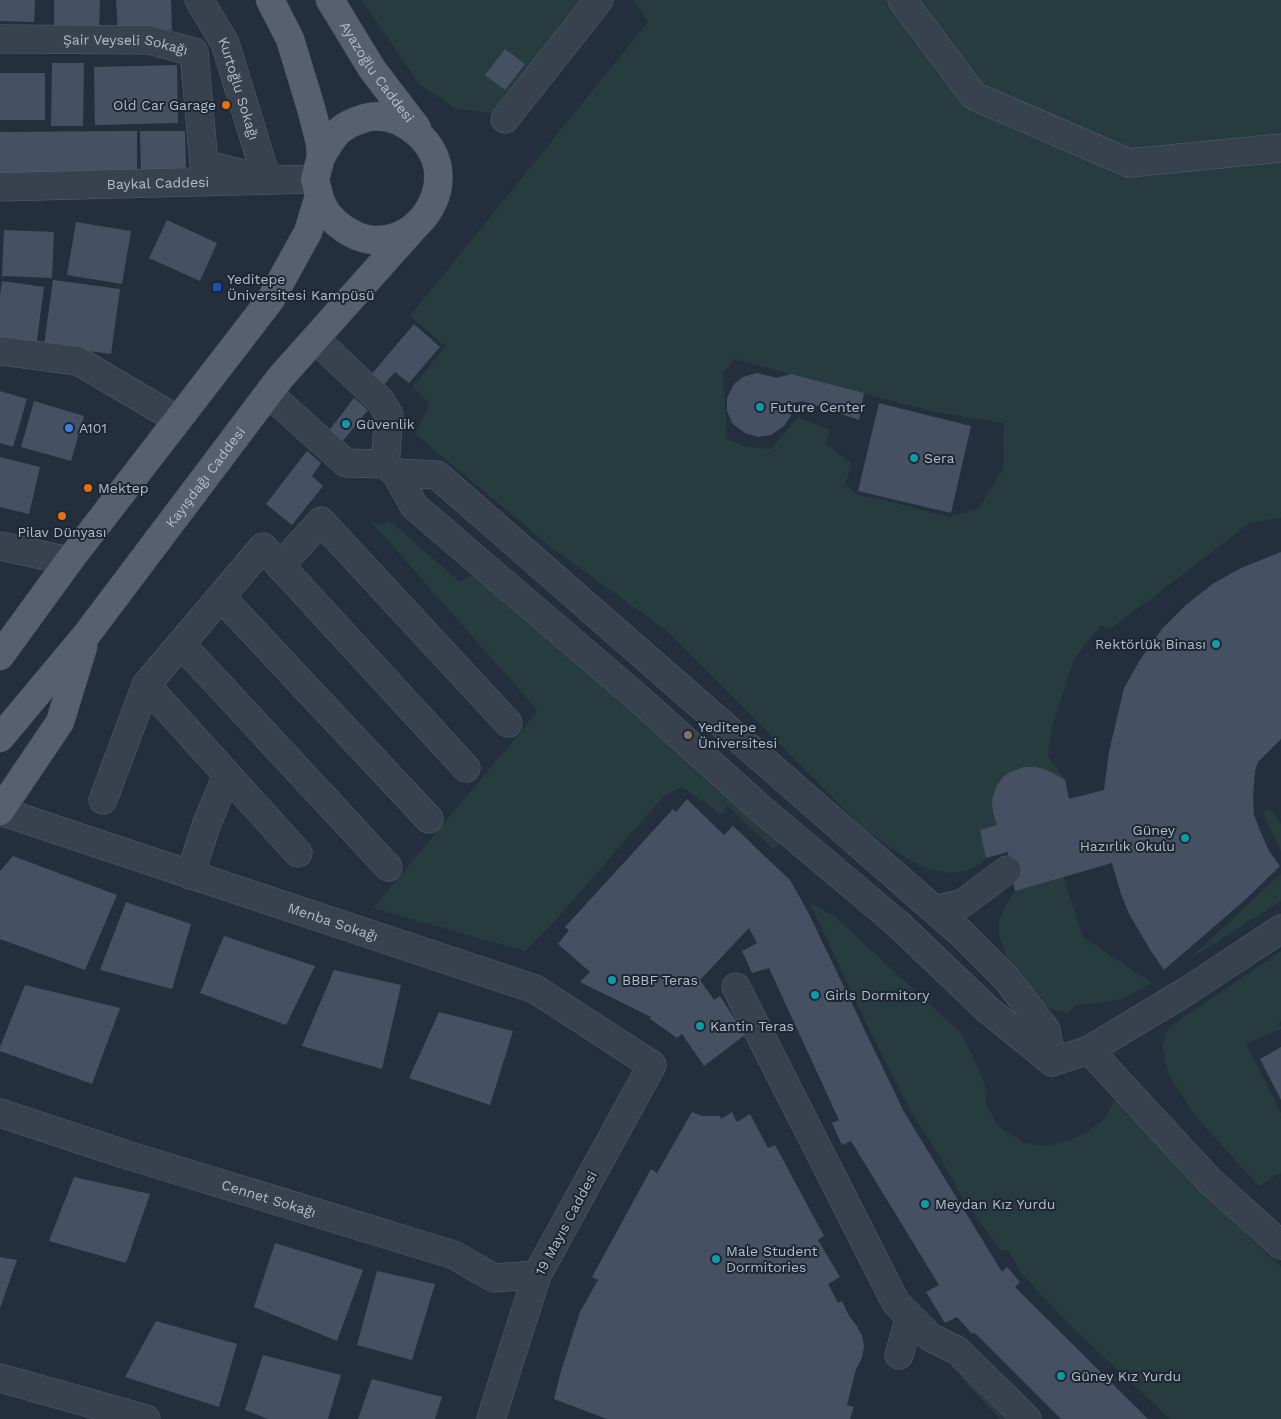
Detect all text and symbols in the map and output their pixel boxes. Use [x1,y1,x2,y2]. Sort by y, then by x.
street label: Ayazoğlu Caddesi [337,19,418,125]
street label: Şair Veyseli Sokağı [63,31,190,58]
street label: Kurtoğlu Sokağı [215,34,262,142]
place label: Old Car Garage [113,97,216,113]
marker: Old Car Garage [220,99,232,111]
street label: Baykal Caddesi [106,174,209,192]
place label: Yeditepe Üniversitesi Kampüsü [227,271,375,303]
marker: Yeditepe Üniversitesi Kampüsü [211,281,223,293]
place label: Future Center [770,399,866,415]
marker: Future Center [754,401,766,413]
place label: Güvenlik [356,416,415,432]
marker: Güvenlik [340,418,352,430]
place label: A101 [79,420,107,436]
marker: A101 [63,422,75,434]
street label: Kayışdağı Caddesi [162,424,248,531]
place label: Sera [924,450,955,466]
marker: Sera [908,452,920,464]
place label: Mektep [98,480,149,496]
marker: Mektep [82,482,94,494]
marker: Pilav Dünyası [56,510,68,522]
place label: Pilav Dünyası [17,524,107,540]
place label: Rektörlük Binası [1095,636,1206,652]
marker: Rektörlük Binası [1210,638,1222,650]
place label: Yeditepe Üniversitesi [698,719,777,751]
marker: Yeditepe Üniversitesi [682,729,694,741]
place label: Güney Hazırlık Okulu [1080,822,1176,854]
marker: Güney Hazırlık Okulu [1179,832,1191,844]
street label: Menba Sokağı [286,899,380,944]
place label: BBBF Teras [622,972,698,988]
marker: BBBF Teras [606,974,618,986]
place label: Girls Dormitory [825,987,930,1003]
marker: Girls Dormitory [809,989,821,1001]
place label: Kantin Teras [710,1018,794,1034]
marker: Kantin Teras [694,1020,706,1032]
street label: 19 Mayıs Caddesi [532,1168,600,1278]
street label: Cennet Sokağı [220,1176,318,1220]
place label: Meydan Kız Yurdu [935,1196,1055,1212]
marker: Meydan Kız Yurdu [919,1198,931,1210]
place label: Male Student Dormitories [726,1243,818,1275]
marker: Male Student Dormitories [710,1253,722,1265]
place label: Güney Kız Yurdu [1071,1368,1181,1384]
marker: Güney Kız Yurdu [1055,1370,1067,1382]

